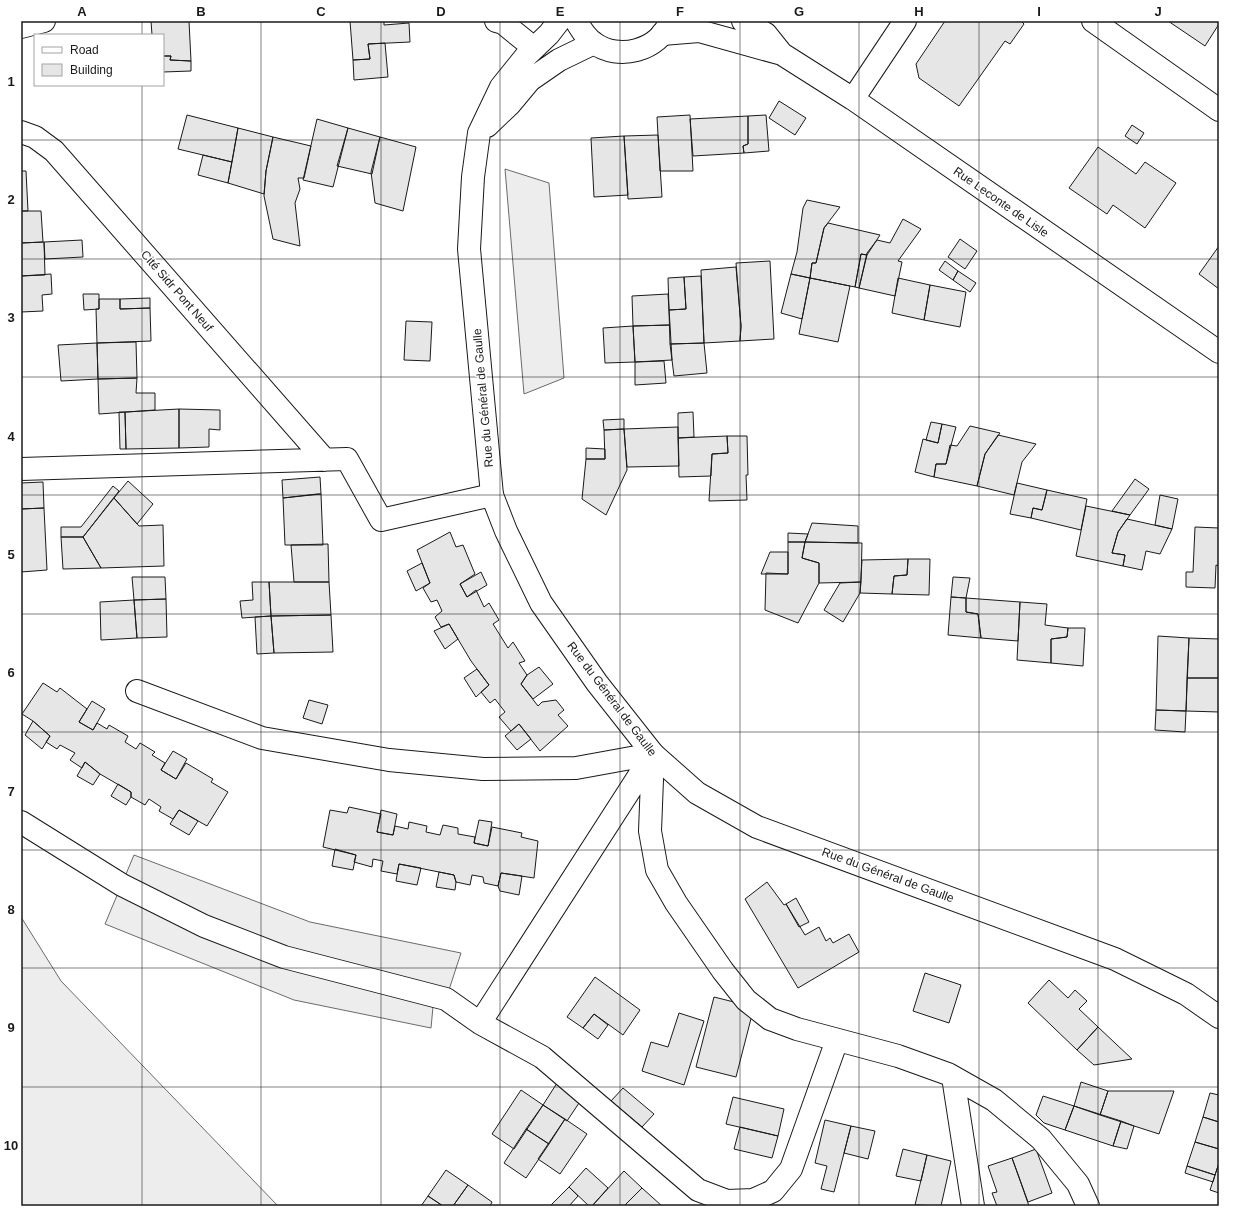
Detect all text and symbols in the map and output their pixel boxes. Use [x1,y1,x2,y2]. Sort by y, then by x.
text: A [77,4,87,19]
text: B [196,4,206,19]
text: C [316,4,326,19]
text: D [436,4,446,19]
text: E [556,4,565,19]
text: F [676,4,684,19]
text: G [794,4,804,19]
text: H [914,4,924,19]
text: I [1037,4,1041,19]
text: J [1154,4,1162,19]
legend [34,34,164,86]
text: Road [70,43,99,57]
text: Building [70,63,113,77]
text: 1 [7,74,15,89]
street label: Rue Leconte de Lisle [951,164,1051,240]
text: 2 [7,192,15,207]
street label: Cité Sidr Pont Neuf [138,248,216,335]
text: 3 [7,310,15,325]
street label: Rue du Général de Gaulle [470,328,496,468]
text: 4 [7,429,15,444]
text: 5 [7,547,15,562]
street label: Rue du Général de Gaulle [564,639,660,759]
text: 6 [7,665,15,680]
text: 7 [7,784,15,799]
street label: Rue du Général de Gaulle [820,845,956,906]
text: 8 [7,902,15,917]
text: 9 [7,1020,15,1035]
text: 10 [4,1138,18,1153]

